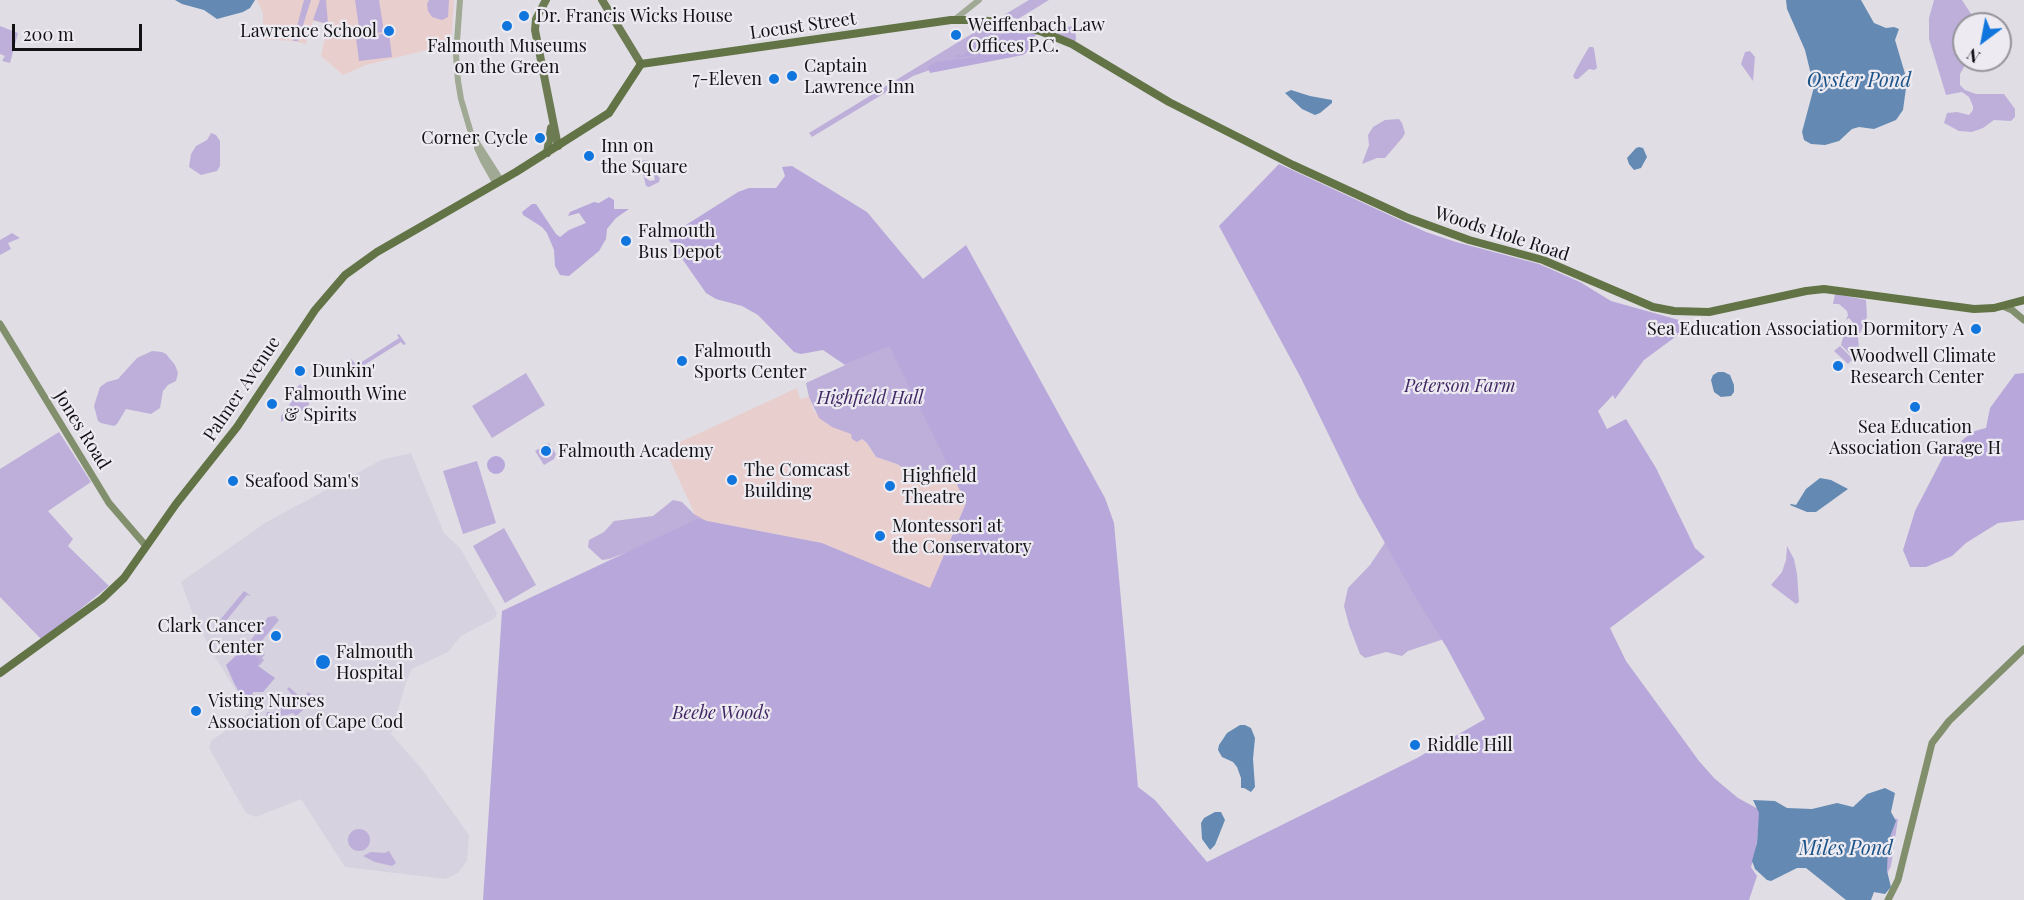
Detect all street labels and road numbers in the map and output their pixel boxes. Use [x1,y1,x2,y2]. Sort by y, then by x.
street label: Locust Street [749,8,857,44]
street label: Woods Hole Road [1432,202,1572,266]
street label: Palmer Avenue [199,333,285,445]
street label: Jones Road [49,387,115,473]

